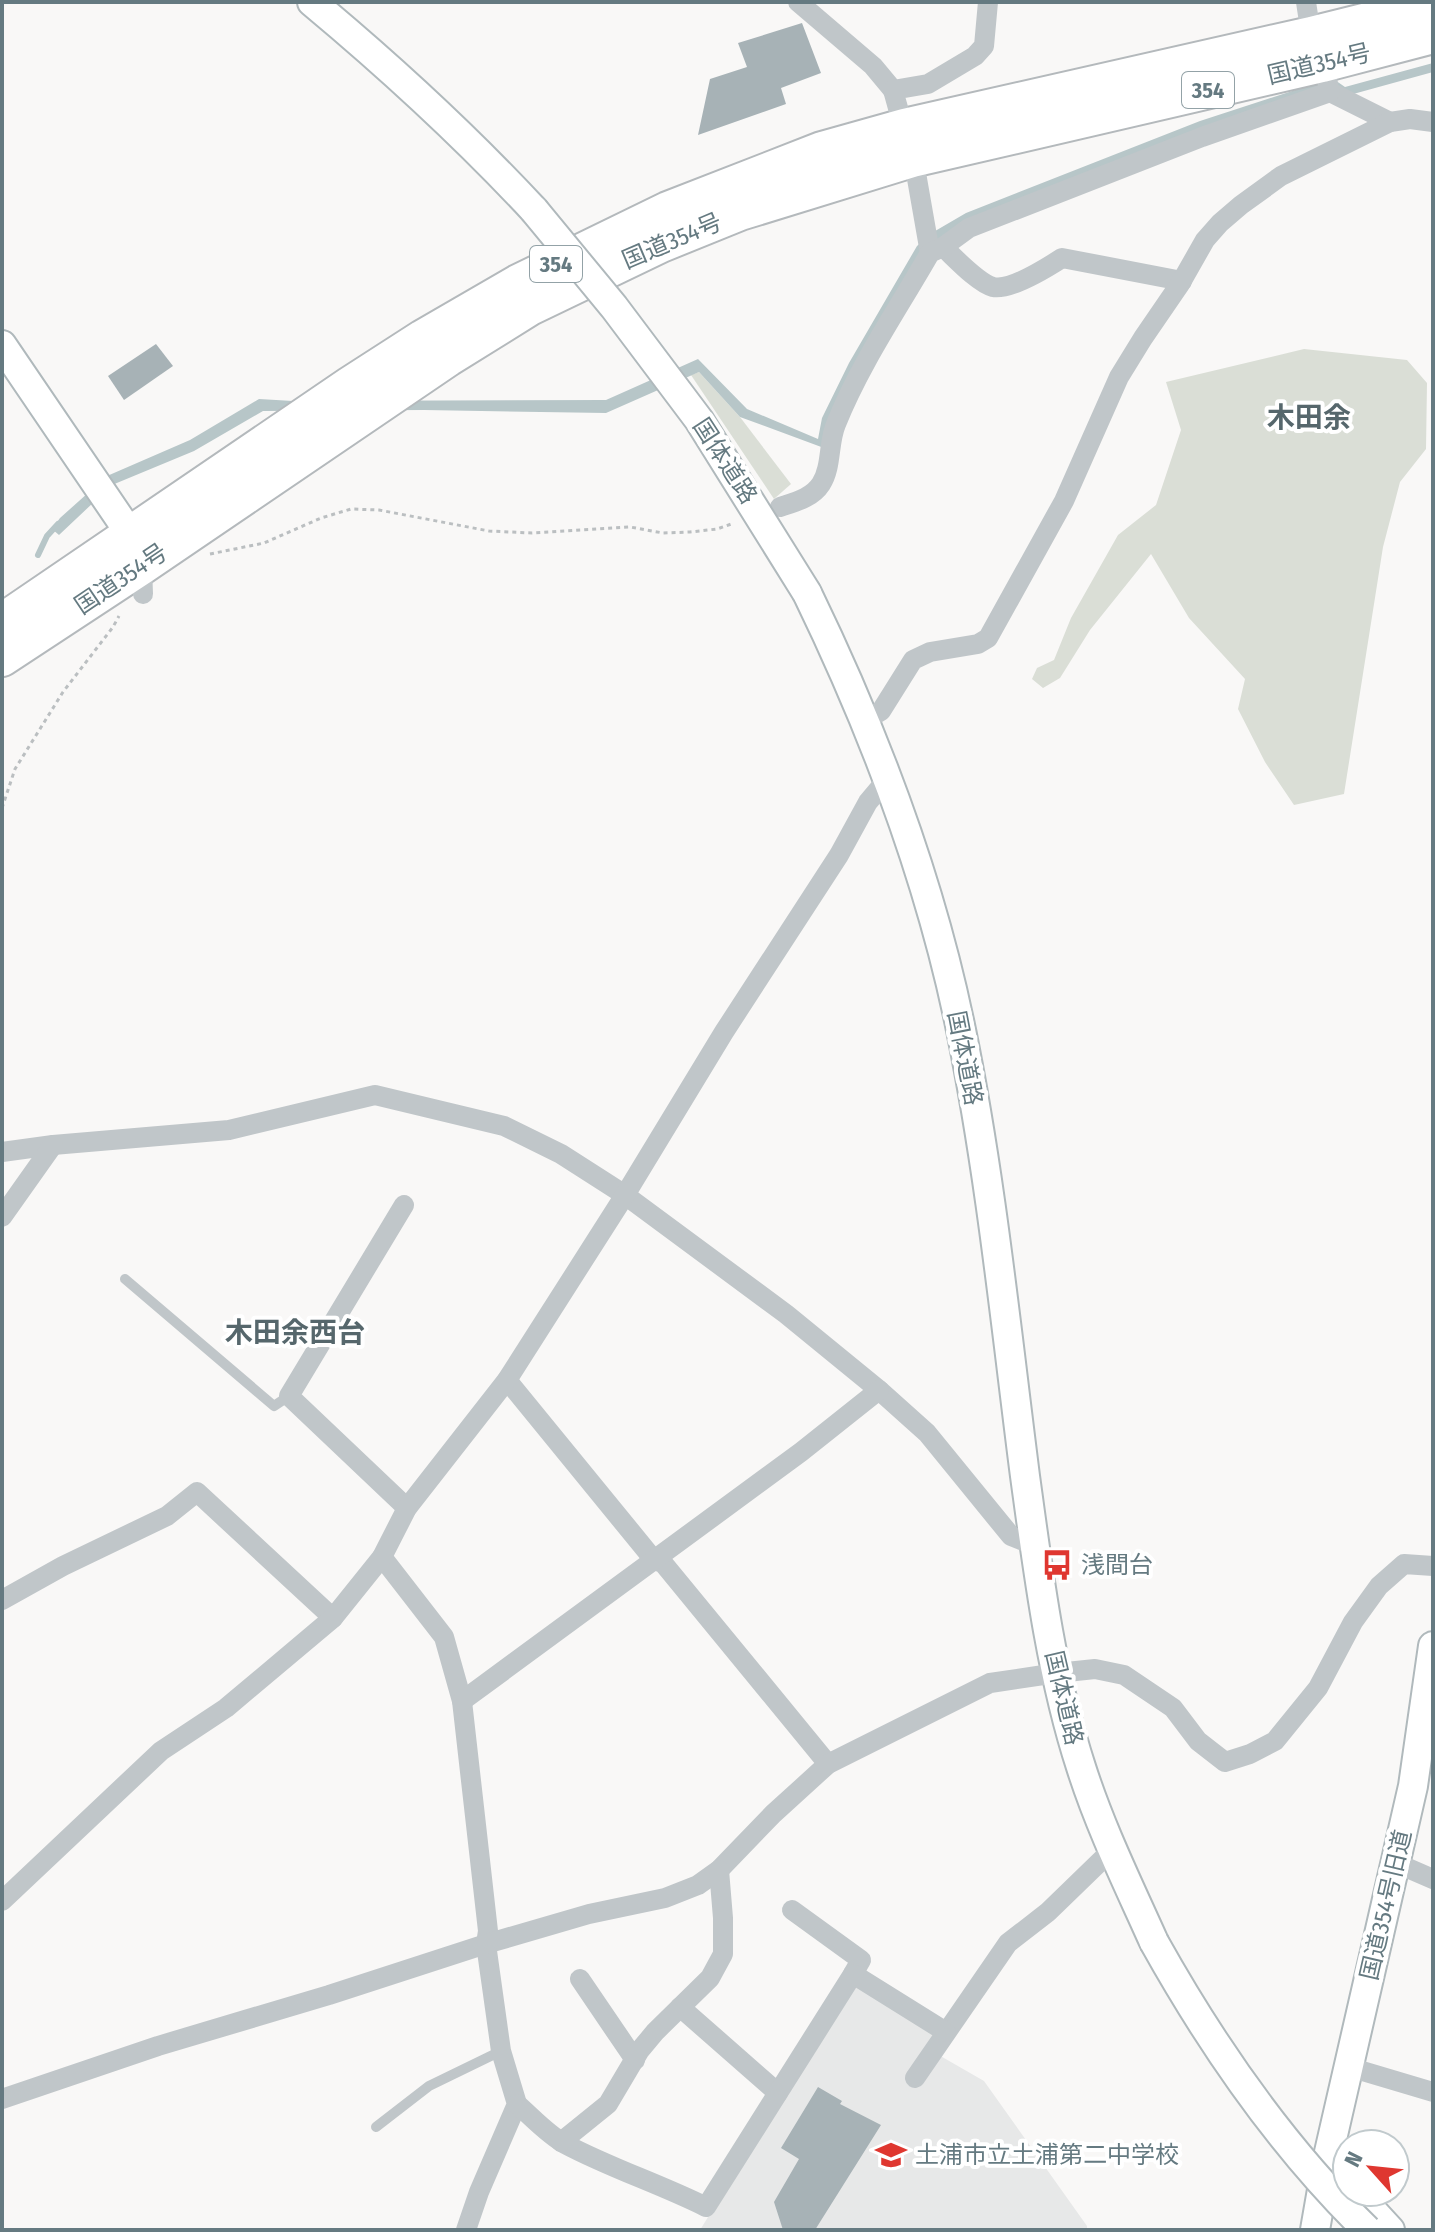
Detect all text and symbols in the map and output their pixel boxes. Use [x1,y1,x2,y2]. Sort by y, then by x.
street label: 国道354号 [1264,38,1374,90]
road number: 354 [1182,72,1234,108]
street label: 国道354号 [618,208,726,274]
road number: 354 [530,246,582,282]
district label: 木田余 [1267,401,1351,434]
street label: 国体道路 [687,413,763,509]
street label: 国道354号 [69,538,173,620]
street label: 国体道路 [942,1008,988,1108]
district label: 木田余西台 [225,1316,365,1349]
bus stop icon: 浅間台 [1040,1548,1074,1582]
place label: 浅間台 [1081,1551,1153,1579]
street label: 国体道路 [1040,1648,1088,1748]
street label: 国道354号旧道 [1355,1827,1417,1983]
north arrow [1331,2128,1411,2208]
school or university icon: 土浦市立土浦第二中学校 [874,2138,908,2172]
place label: 土浦市立土浦第二中学校 [915,2141,1179,2169]
text: N [1339,2147,1369,2171]

